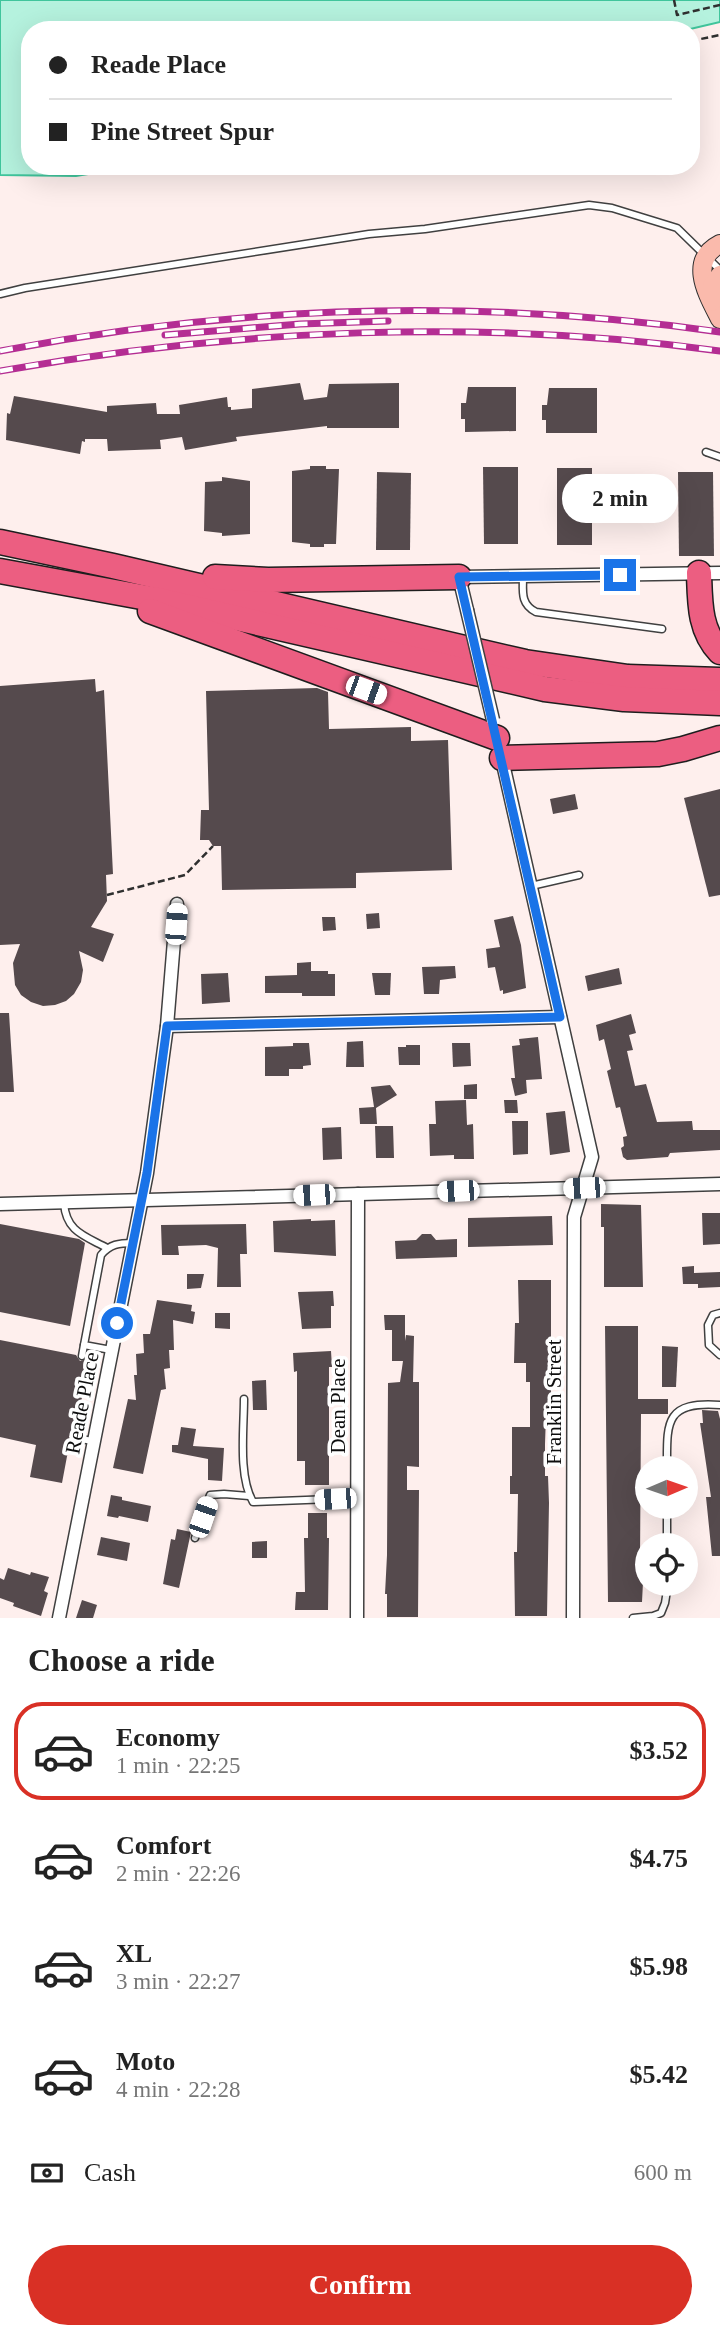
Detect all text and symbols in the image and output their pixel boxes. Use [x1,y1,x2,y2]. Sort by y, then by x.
text: Reade Place [91,50,226,79]
text: Pine Street Spur [91,117,274,146]
callout: 2 min [562,474,678,522]
text: 2 min [592,486,648,511]
route end [604,559,636,591]
car [343,673,390,707]
car [165,902,188,946]
car [563,1177,606,1199]
car [437,1180,480,1202]
car [293,1184,336,1206]
route start [101,1307,133,1339]
street label: Franklin Street [542,1339,566,1465]
street label: Reade Place [60,1350,104,1456]
street label: Dean Place [326,1358,350,1454]
north arrow [635,1456,698,1519]
map controls [635,1456,698,1596]
car [314,1487,357,1511]
car [187,1494,220,1540]
button: locate [635,1533,698,1596]
text: Choose a ride [28,1642,215,1678]
icon: car [32,1720,95,1783]
text: Economy [116,1723,220,1752]
text: $3.52 [630,1736,688,1765]
text: 1 min · 22:25 [116,1753,241,1778]
icon: car [32,1828,95,1891]
text: Comfort [116,1831,211,1860]
text: $4.75 [630,1844,688,1873]
text: 2 min · 22:26 [116,1861,241,1886]
icon: car [32,1936,95,1999]
text: XL [116,1939,152,1968]
text: $5.98 [630,1952,688,1981]
text: 3 min · 22:27 [116,1969,241,1994]
icon: car [32,2044,95,2107]
text: Moto [116,2047,175,2076]
text: $5.42 [630,2060,688,2089]
text: 4 min · 22:28 [116,2077,241,2102]
icon: cash [28,2154,66,2192]
text: Cash [84,2158,136,2187]
text: 600 m [634,2160,692,2185]
button: Confirm [28,2245,692,2325]

